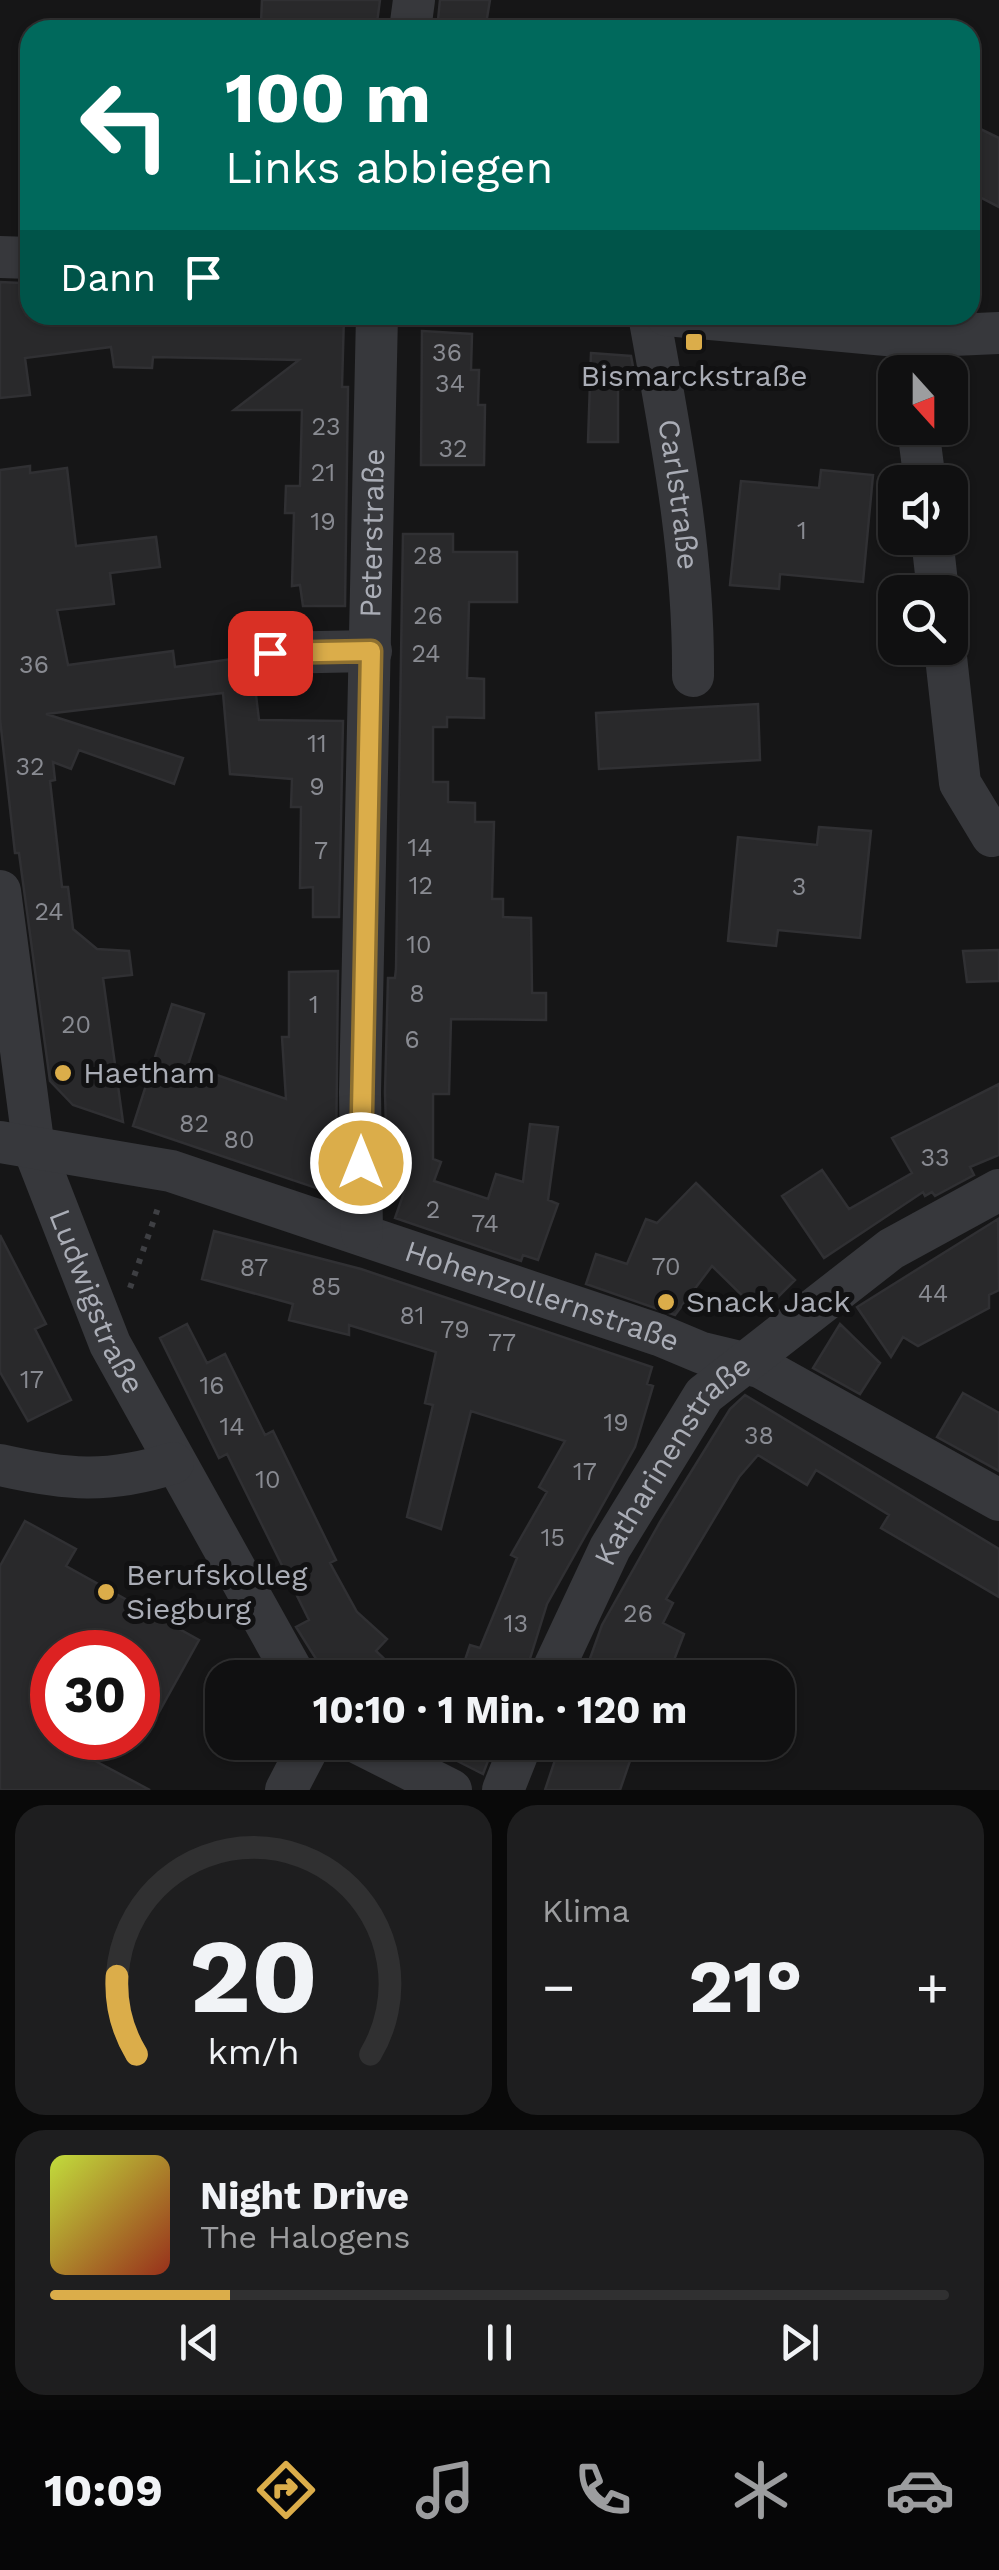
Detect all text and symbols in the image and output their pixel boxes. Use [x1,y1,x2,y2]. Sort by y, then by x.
text: 100 m [225,57,431,139]
icon: left [60,60,190,190]
text: Links abbiegen [225,141,553,194]
icon: arrive [176,250,231,305]
text: Dann [60,256,156,300]
marker: Bismarckstraße [683,331,705,353]
house number: 36 [432,338,462,367]
north arrow [878,355,968,445]
map controls [878,355,968,665]
place label: Bismarckstraße [580,358,808,393]
house number: 34 [435,369,465,398]
house number: 23 [311,412,341,441]
street label: Carlstraße [651,416,706,571]
house number: 32 [438,434,468,463]
street label: Peterstraße [352,448,391,618]
house number: 21 [311,458,335,487]
button: sound [878,465,968,555]
house number: 19 [310,507,336,536]
house number: 1 [797,516,807,545]
house number: 28 [413,541,443,570]
button: search [878,575,968,665]
house number: 26 [413,601,443,630]
pin [228,611,313,696]
icon: arrive [243,626,298,681]
house number: 24 [411,639,441,668]
house number: 36 [19,650,49,679]
house number: 11 [307,729,327,758]
house number: 32 [15,752,45,781]
house number: 9 [309,772,325,801]
house number: 14 [407,833,433,862]
house number: 7 [314,836,328,865]
house number: 12 [409,871,433,900]
house number: 3 [792,872,806,901]
house number: 24 [34,897,64,926]
house number: 10 [406,930,432,959]
house number: 8 [409,979,425,1008]
house number: 1 [309,990,319,1019]
house number: 20 [61,1010,91,1039]
house number: 6 [404,1025,420,1054]
place label: Haetham [83,1055,215,1090]
marker: Haetham [52,1062,74,1084]
house number: 82 [179,1109,209,1138]
position arrow [309,1111,413,1215]
house number: 80 [224,1125,254,1154]
house number: 33 [920,1143,950,1172]
house number: 2 [426,1195,440,1224]
street label: Ludwigstraße [42,1204,152,1399]
house number: 74 [471,1209,499,1238]
street label: Hohenzollernstraße [400,1233,685,1359]
house number: 70 [651,1252,681,1281]
house number: 87 [240,1253,268,1282]
house number: 85 [311,1272,341,1301]
house number: 44 [918,1279,948,1308]
place label: Snack Jack [686,1284,851,1319]
marker: Snack Jack [655,1291,677,1313]
house number: 81 [399,1301,425,1330]
house number: 79 [440,1315,470,1344]
house number: 77 [488,1328,516,1357]
street label: Katharinenstraße [586,1347,757,1571]
house number: 17 [20,1365,44,1394]
house number: 16 [200,1371,224,1400]
house number: 19 [603,1408,629,1437]
house number: 14 [219,1412,245,1441]
house number: 38 [744,1421,774,1450]
house number: 17 [573,1457,597,1486]
house number: 10 [255,1465,281,1494]
house number: 15 [541,1523,565,1552]
place label: Berufskolleg Siegburg [126,1557,307,1626]
marker: Berufskolleg Siegburg [95,1581,117,1603]
house number: 26 [623,1599,653,1628]
house number: 13 [504,1609,528,1638]
speed limit sign: 30 [30,1630,160,1760]
text: 10:10 · 1 Min. · 120 m [313,1688,687,1732]
text: Klima [542,1892,630,1930]
text: 20 [189,1915,318,2037]
text: 21° [688,1942,803,2030]
text: − [542,1955,575,2019]
text: + [916,1955,949,2019]
text: km/h [207,2031,300,2073]
text: Night Drive [200,2174,409,2218]
text: The Halogens [200,2218,410,2256]
icon: previous [172,2315,227,2370]
icon: pause [472,2315,527,2370]
icon: next [772,2315,827,2370]
icon: directions [251,2455,321,2525]
icon: music [410,2455,480,2525]
icon: phone [568,2455,638,2525]
icon: climate [726,2455,796,2525]
icon: car [885,2455,955,2525]
text: 10:09 [44,2464,163,2517]

